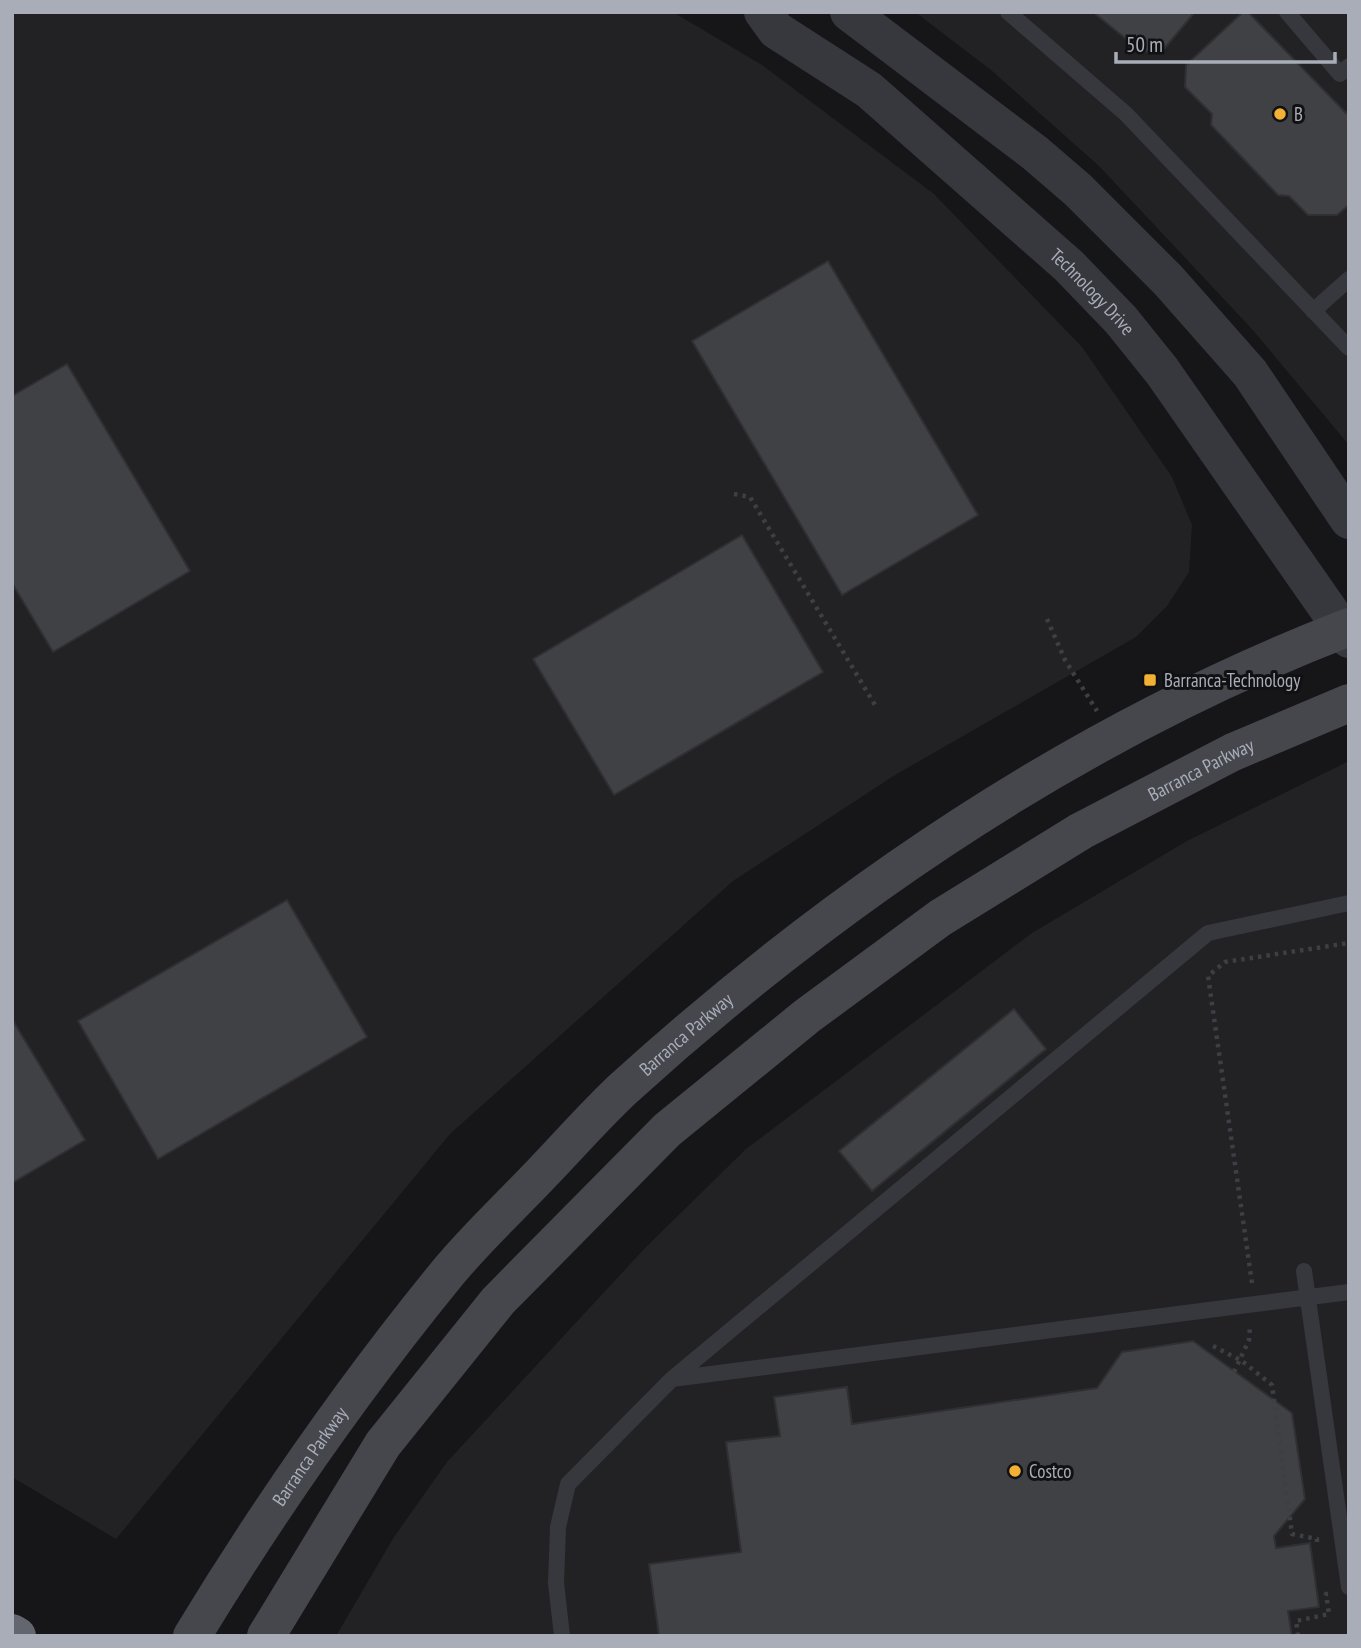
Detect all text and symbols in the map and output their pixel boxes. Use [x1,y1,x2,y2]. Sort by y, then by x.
scale bar [1116,21,1335,65]
text: 50 m [1126,31,1163,58]
place label: B [1294,102,1303,126]
marker: B [1272,106,1288,122]
street label: Technology Drive [1045,243,1140,340]
place label: Barranca-Technology [1164,668,1301,692]
marker: Barranca-Technology [1142,672,1158,688]
street label: Barranca Parkway [1144,732,1258,806]
street label: Barranca Parkway [634,987,738,1081]
street label: Barranca Parkway [267,1401,353,1510]
place label: Costco [1029,1459,1072,1483]
marker: Costco [1007,1463,1023,1479]

